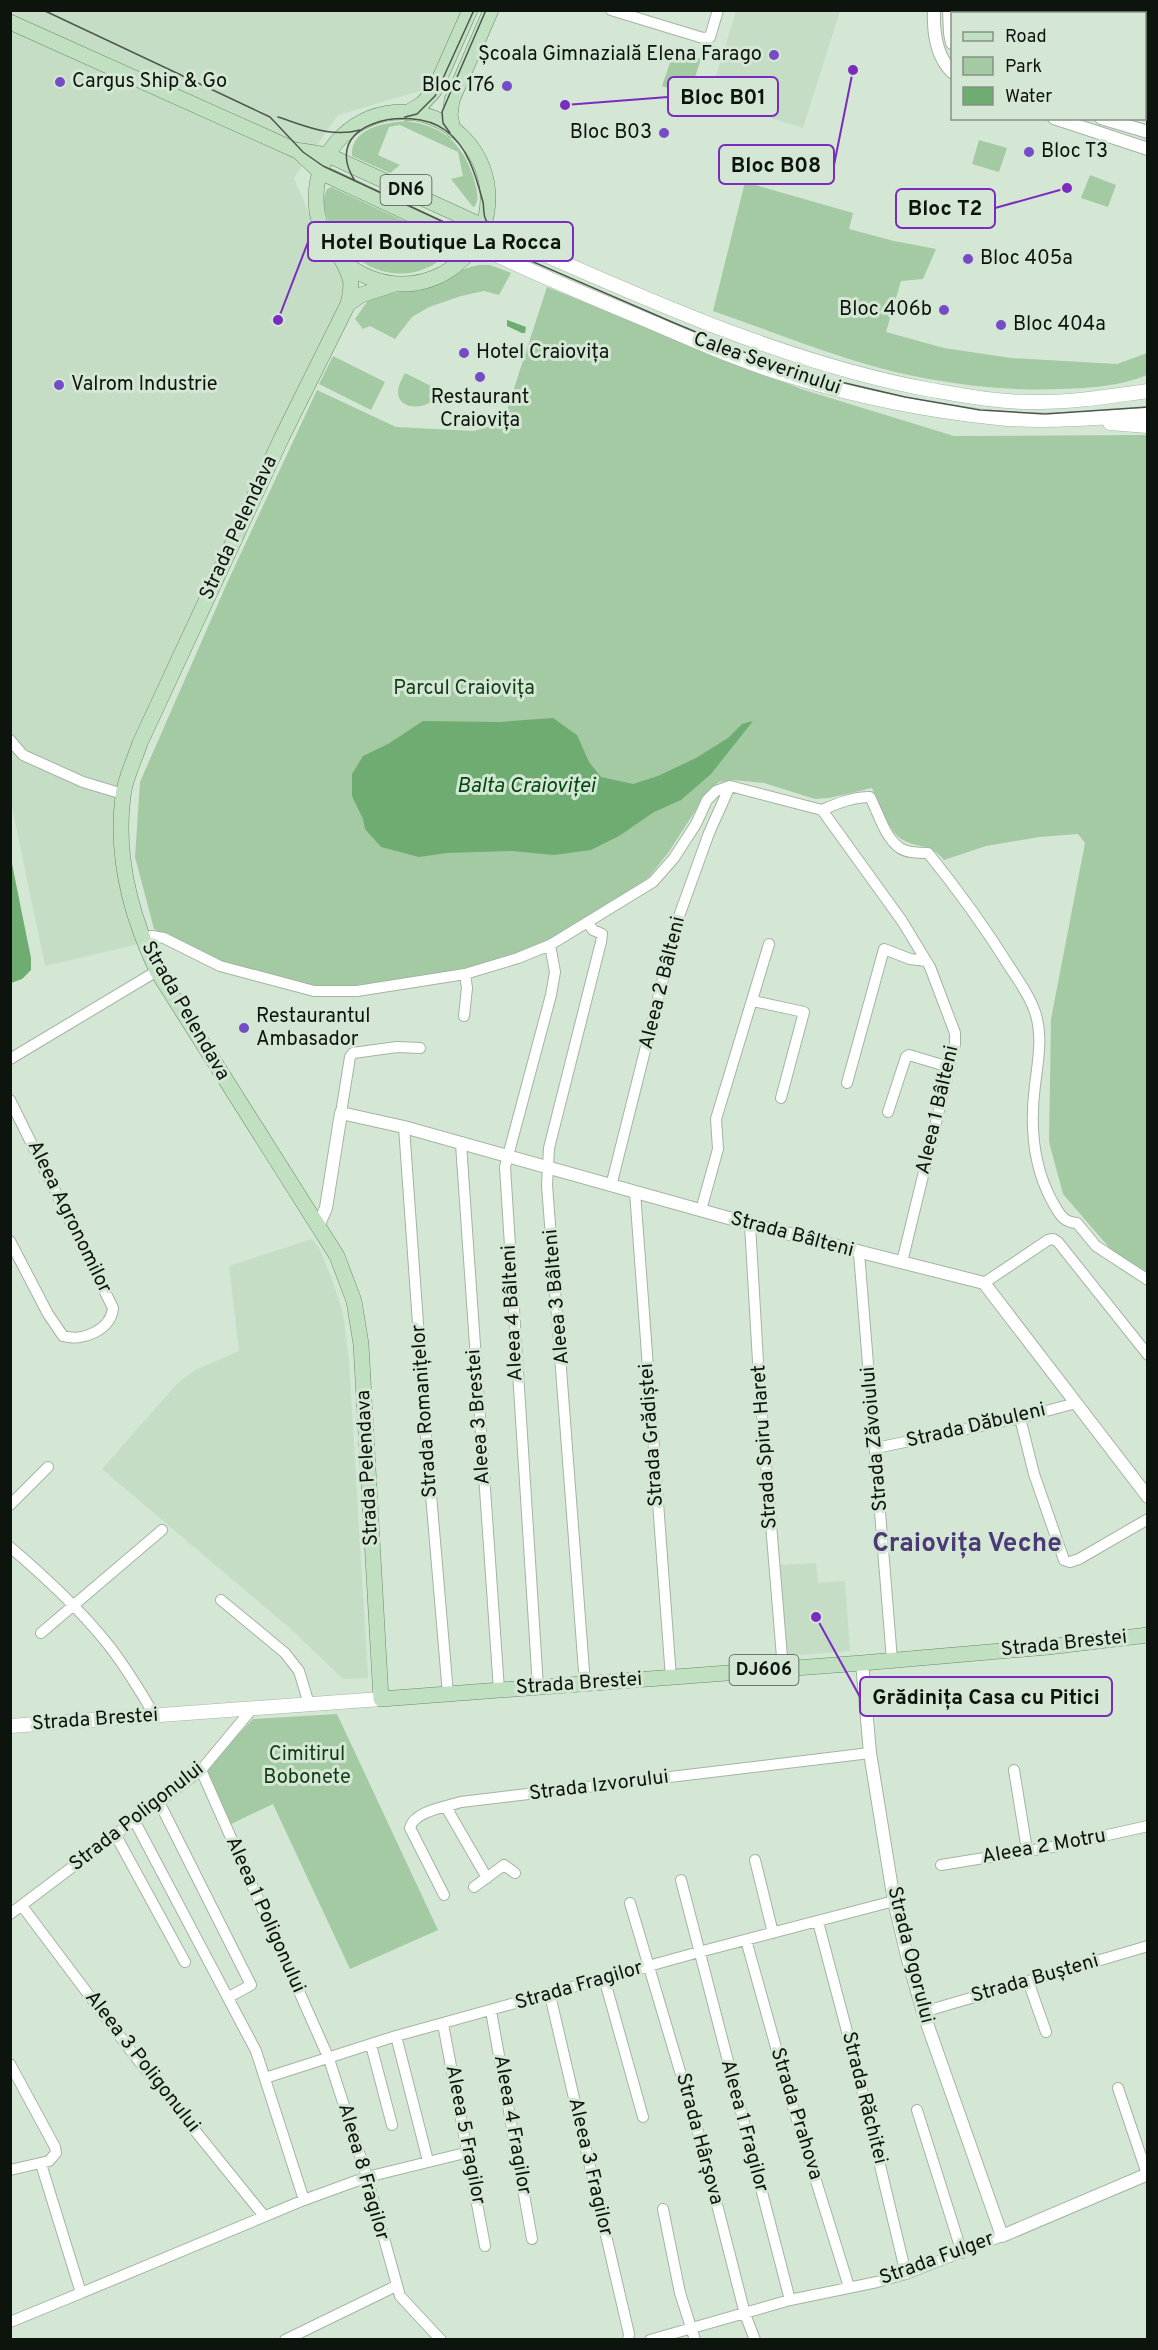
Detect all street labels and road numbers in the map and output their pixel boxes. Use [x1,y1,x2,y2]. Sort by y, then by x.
road number: DN6 [380,175,432,205]
street label: Calea Severinului [690,327,844,401]
street label: Strada Pelendava [194,452,284,604]
street label: Aleea 2 Bâlteni [634,914,692,1052]
street label: Strada Pelendava [135,937,235,1085]
street label: Aleea 1 Bâlteni [911,1043,965,1177]
street label: Aleea Agronomilor [21,1136,117,1298]
street label: Strada Bâlteni [727,1206,857,1264]
street label: Aleea 3 Bâlteni [538,1228,576,1366]
street label: Aleea 4 Bâlteni [496,1244,530,1382]
street label: Strada Romanițelor [406,1323,444,1498]
street label: Aleea 3 Brestei [461,1348,497,1486]
street label: Strada Grădiștei [634,1362,670,1508]
street label: Strada Spiru Haret [746,1364,784,1530]
street label: Strada Zăvoiului [856,1365,894,1513]
street label: Strada Pelendava [351,1389,385,1547]
street label: Strada Dăbuleni [904,1397,1048,1455]
street label: Strada Brestei [1000,1624,1128,1664]
road number: DJ606 [730,1655,798,1685]
street label: Strada Brestei [515,1667,643,1701]
street label: Strada Brestei [31,1703,159,1737]
street label: Strada Poligonului [65,1756,209,1878]
street label: Strada Izvorului [528,1765,670,1807]
street label: Aleea 2 Motru [980,1823,1108,1871]
street label: Aleea 1 Poligonului [219,1833,311,1997]
street label: Strada Ogorului [880,1884,940,2026]
street label: Strada Bușteni [968,1948,1102,2010]
street label: Strada Fragilor [512,1955,646,2017]
street label: Aleea 3 Poligonului [78,1986,206,2138]
street label: Strada Răchitei [835,2029,893,2167]
street label: Strada Prahova [764,2045,828,2183]
street label: Aleea 4 Fragilor [487,2053,537,2197]
street label: Aleea 1 Fragilor [714,2057,774,2195]
street label: Aleea 5 Fragilor [439,2063,491,2207]
street label: Strada Hârșova [669,2070,729,2208]
street label: Aleea 3 Fragilor [561,2095,619,2239]
street label: Aleea 8 Fragilor [331,2101,395,2244]
street label: Strada Fulger [876,2226,998,2292]

